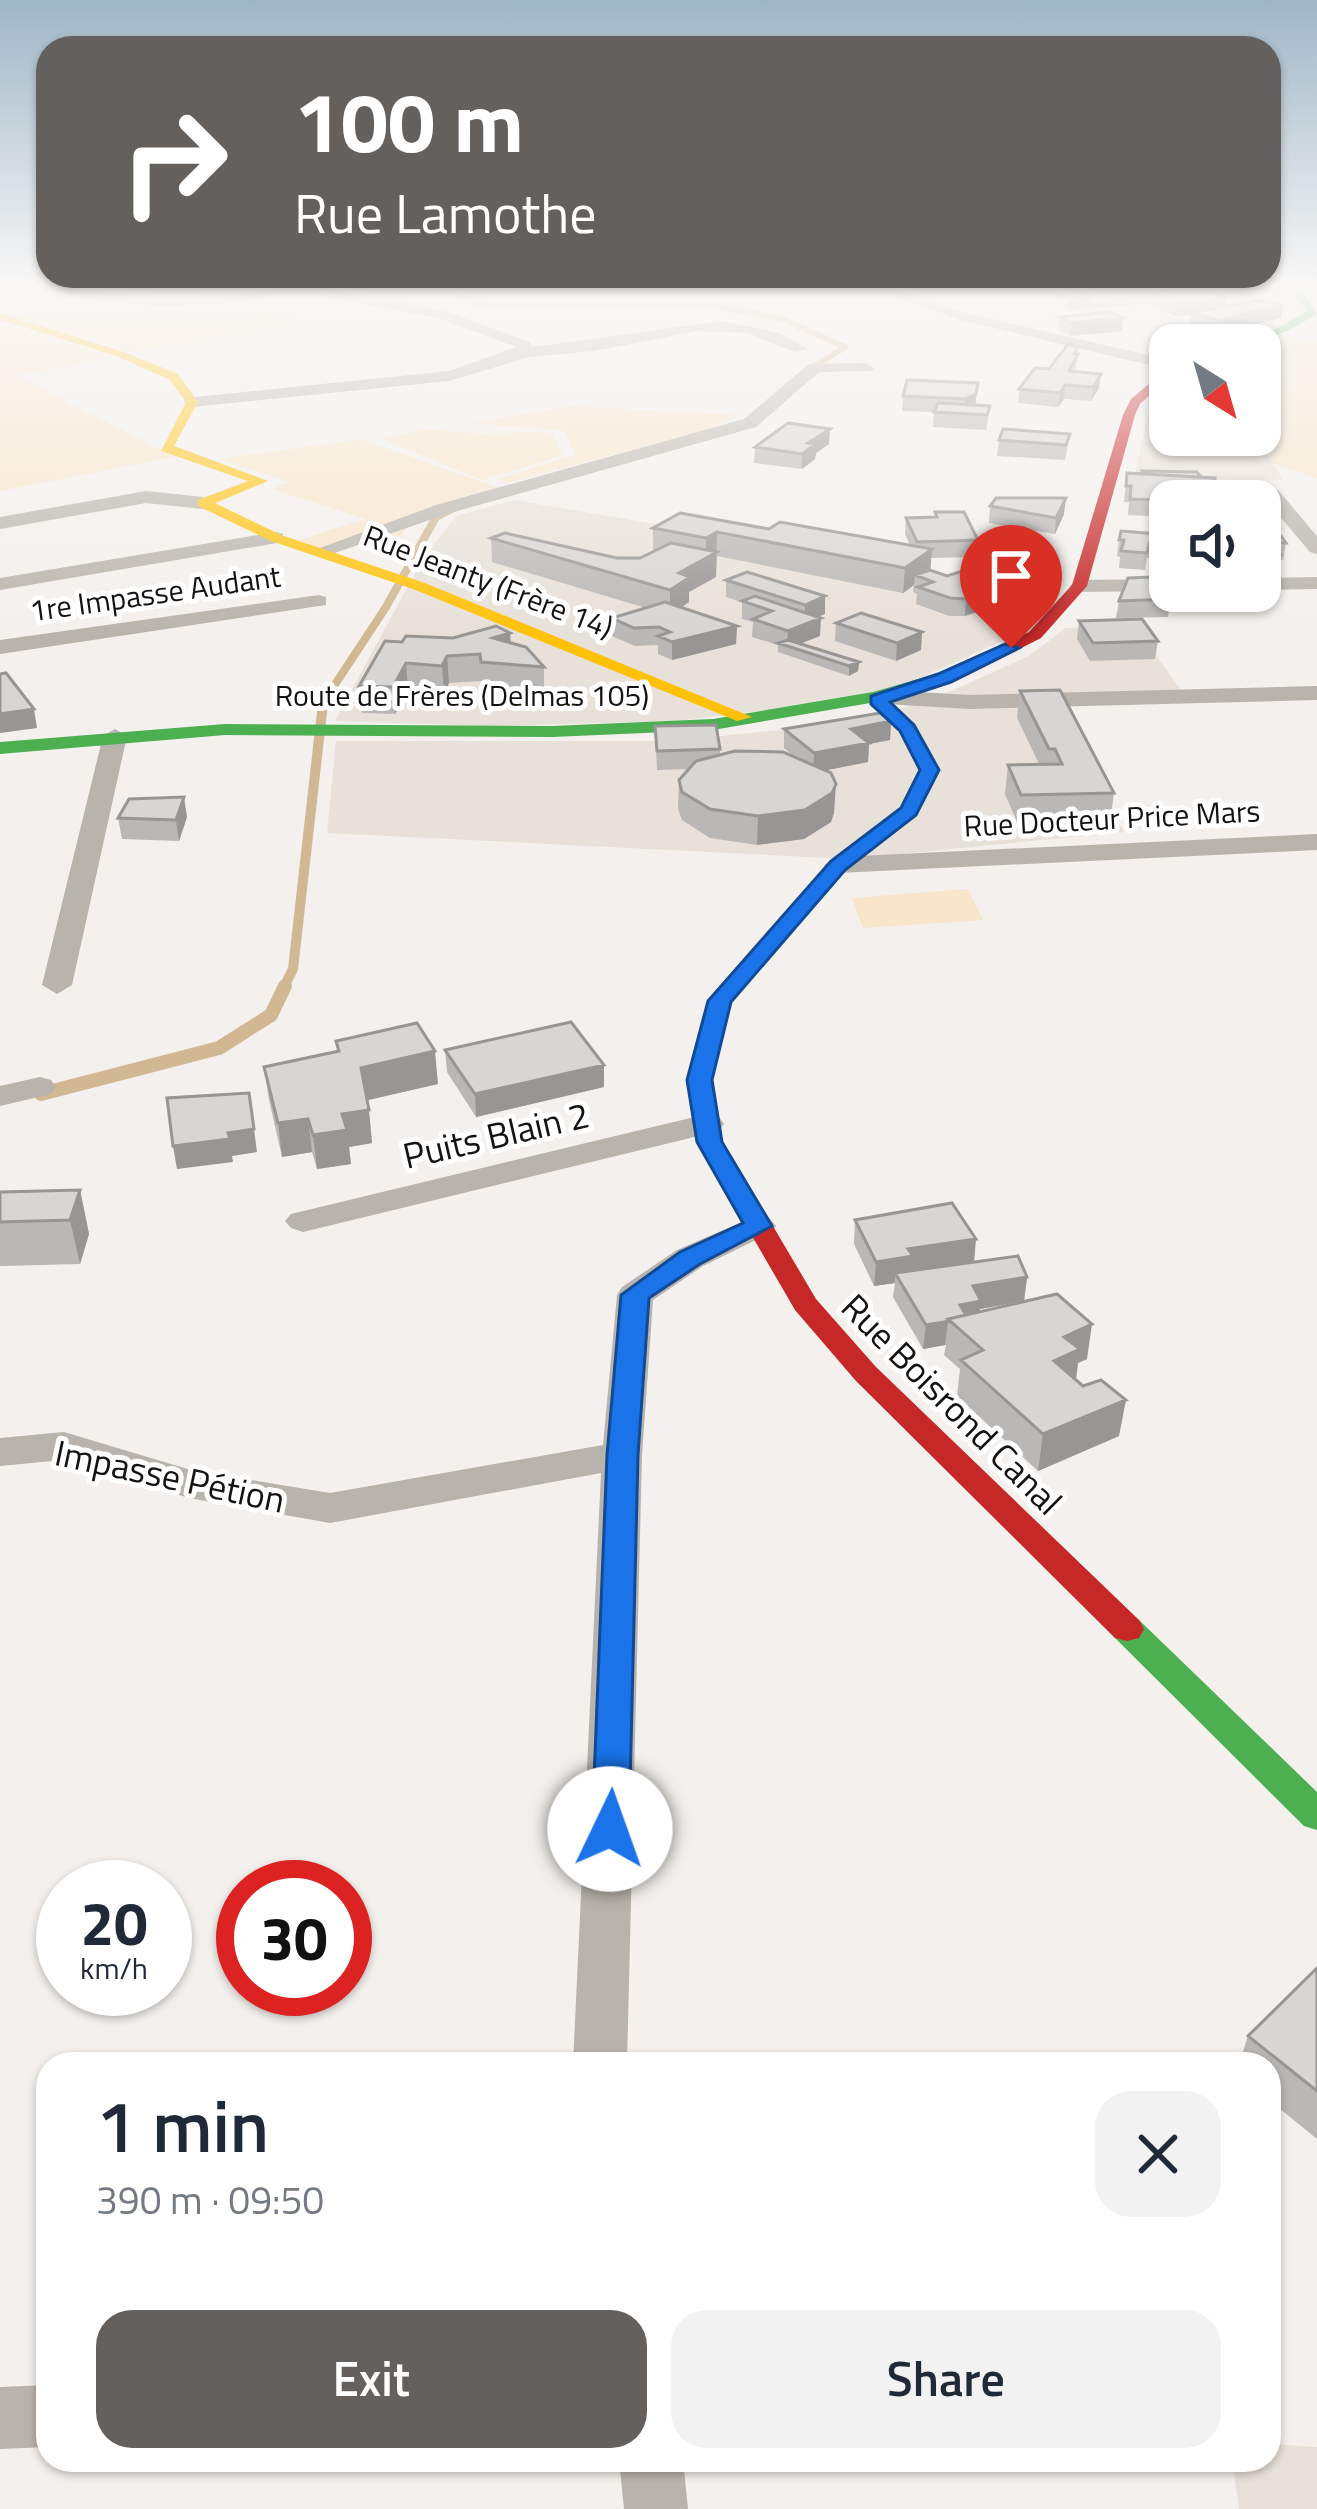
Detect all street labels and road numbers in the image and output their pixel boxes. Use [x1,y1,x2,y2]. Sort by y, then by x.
street label: Rue Jeanty (Frère 14) [357,512,620,650]
street label: 1re Impasse Audant [26,553,284,633]
street label: Route de Frères (Delmas 105) [275,672,649,718]
street label: Rue Docteur Price Mars [963,787,1261,849]
street label: Puits Blain 2 [397,1086,594,1183]
street label: Rue Boisrond Canal [829,1280,1076,1527]
street label: Impasse Pétion [50,1424,290,1527]

